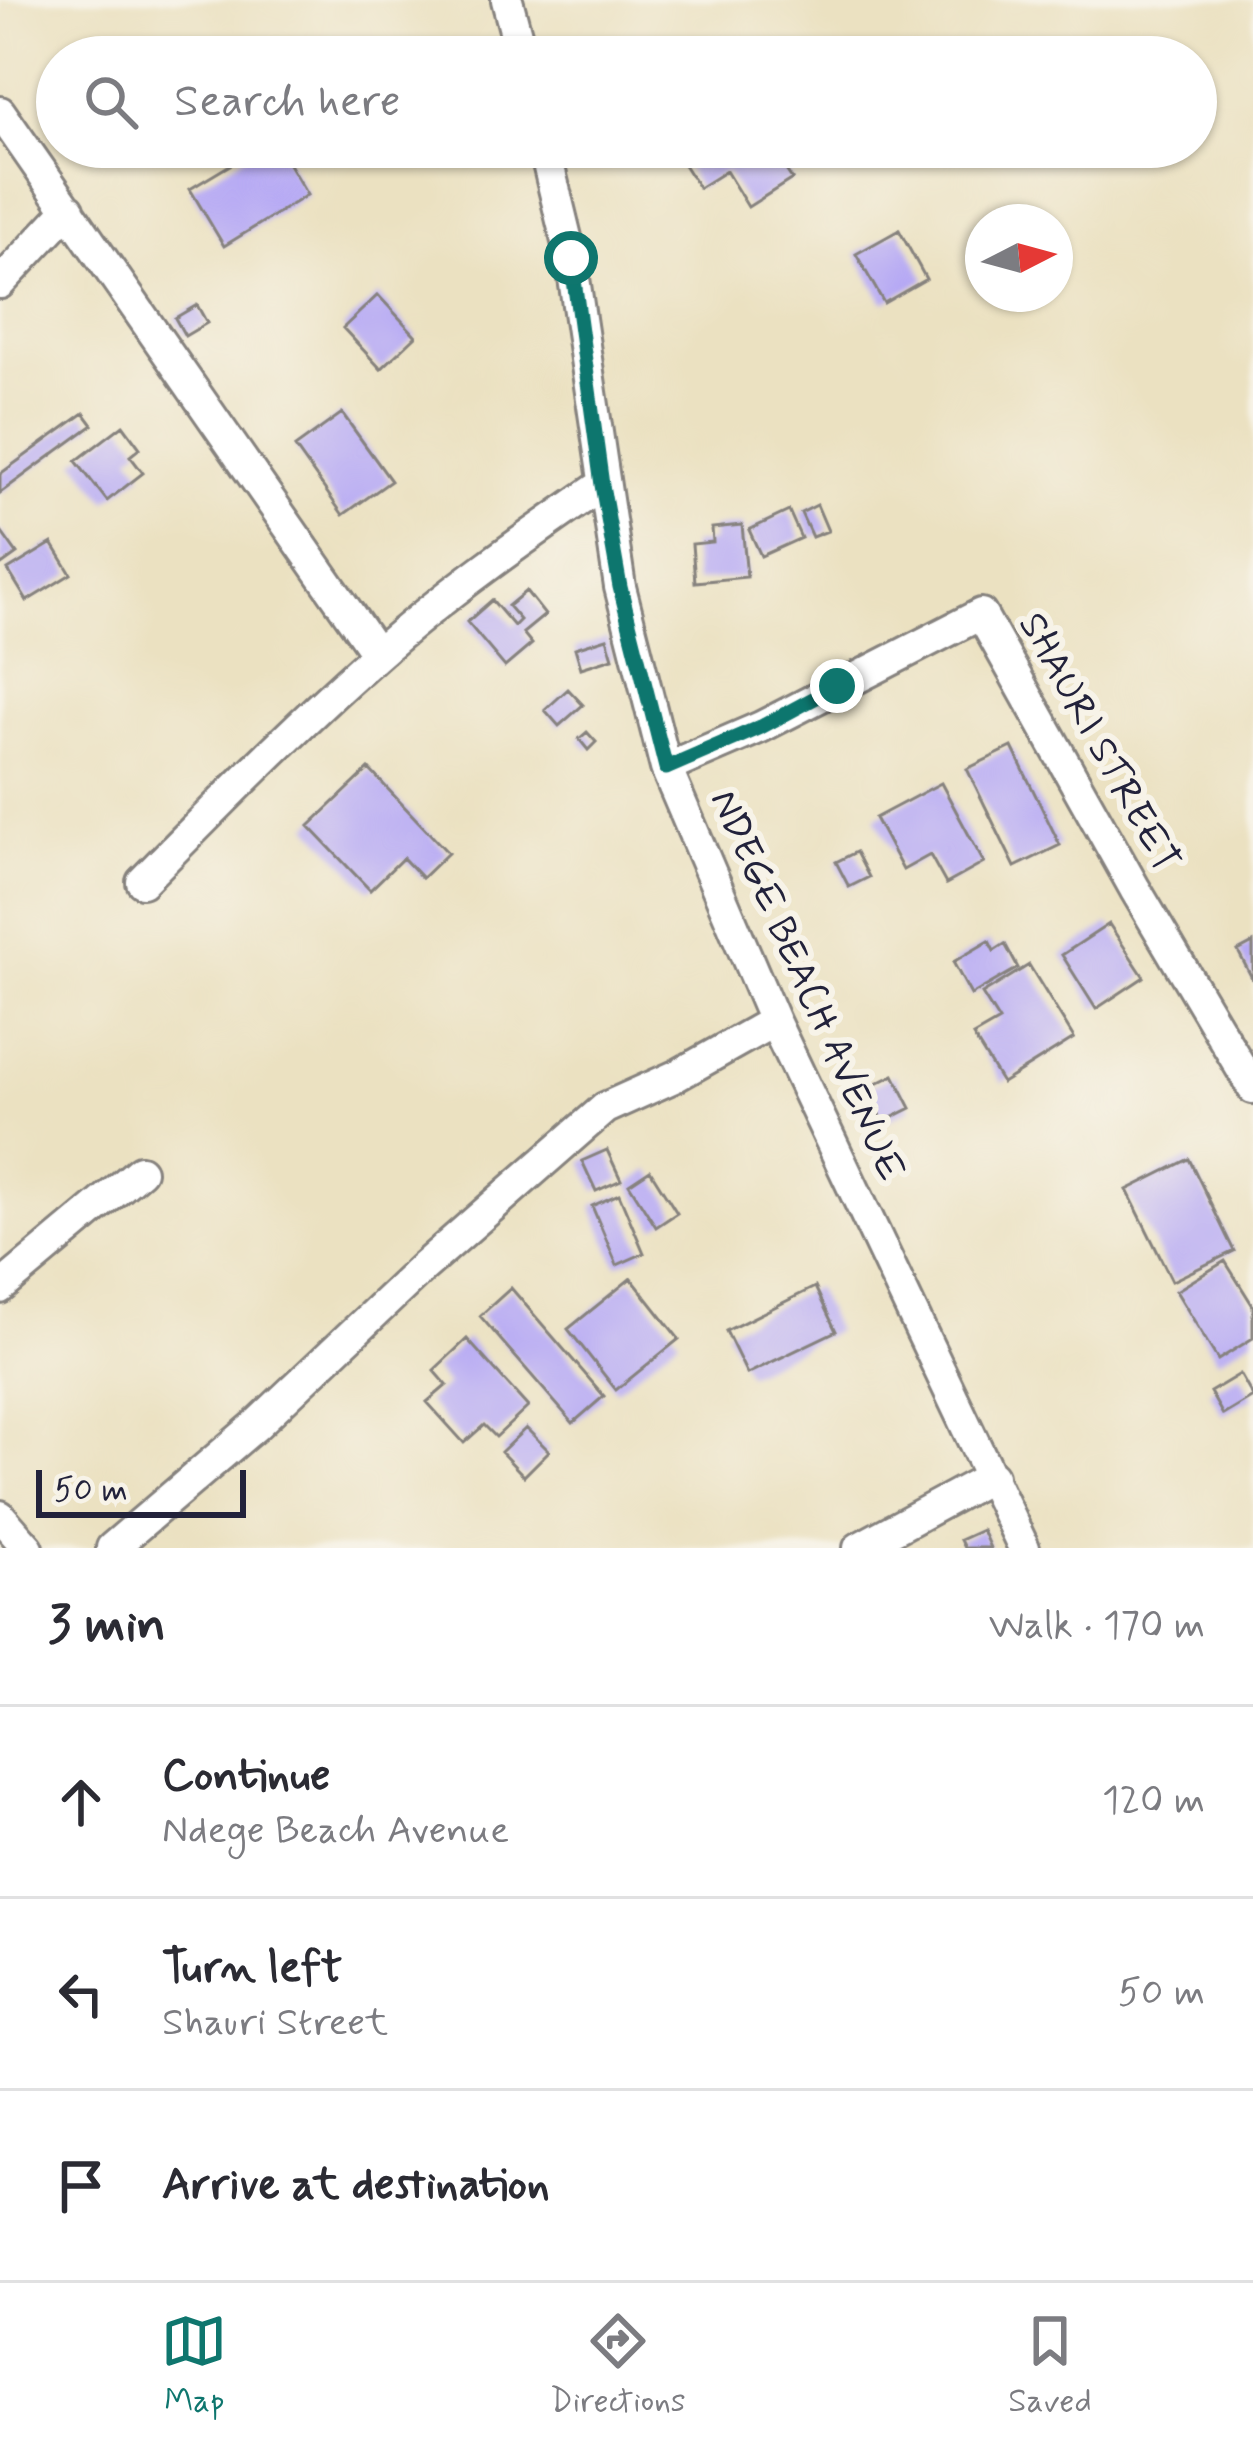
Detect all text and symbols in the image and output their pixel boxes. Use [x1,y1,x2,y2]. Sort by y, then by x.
search box [36,36,1217,168]
icon: search [78,69,144,135]
text: Search here [174,73,401,132]
north arrow [965,204,1073,312]
route start [544,231,598,285]
street label: SHAURI STREET [1005,604,1191,882]
route end [810,659,864,713]
street label: NDEGE BEACH AVENUE [697,782,915,1190]
scale bar [36,1464,246,1517]
text: 50 m [54,1469,128,1513]
text: 3 min [48,1593,166,1659]
text: Walk · 170 m [989,1601,1205,1652]
text: Continue [162,1747,330,1806]
icon: ahead [48,1769,114,1835]
text: 120 m [1102,1776,1205,1827]
text: Ndege Beach Avenue [162,1806,509,1857]
text: Turn left [162,1939,342,1998]
icon: left [48,1961,114,2027]
text: 50 m [1118,1968,1205,2019]
text: Shauri Street [162,1998,388,2049]
icon: arrive [48,2153,114,2219]
text: Arrive at destination [162,2156,550,2215]
tab: Map [161,2308,227,2424]
tab: Directions [550,2308,686,2424]
tab: Saved [1008,2308,1092,2424]

